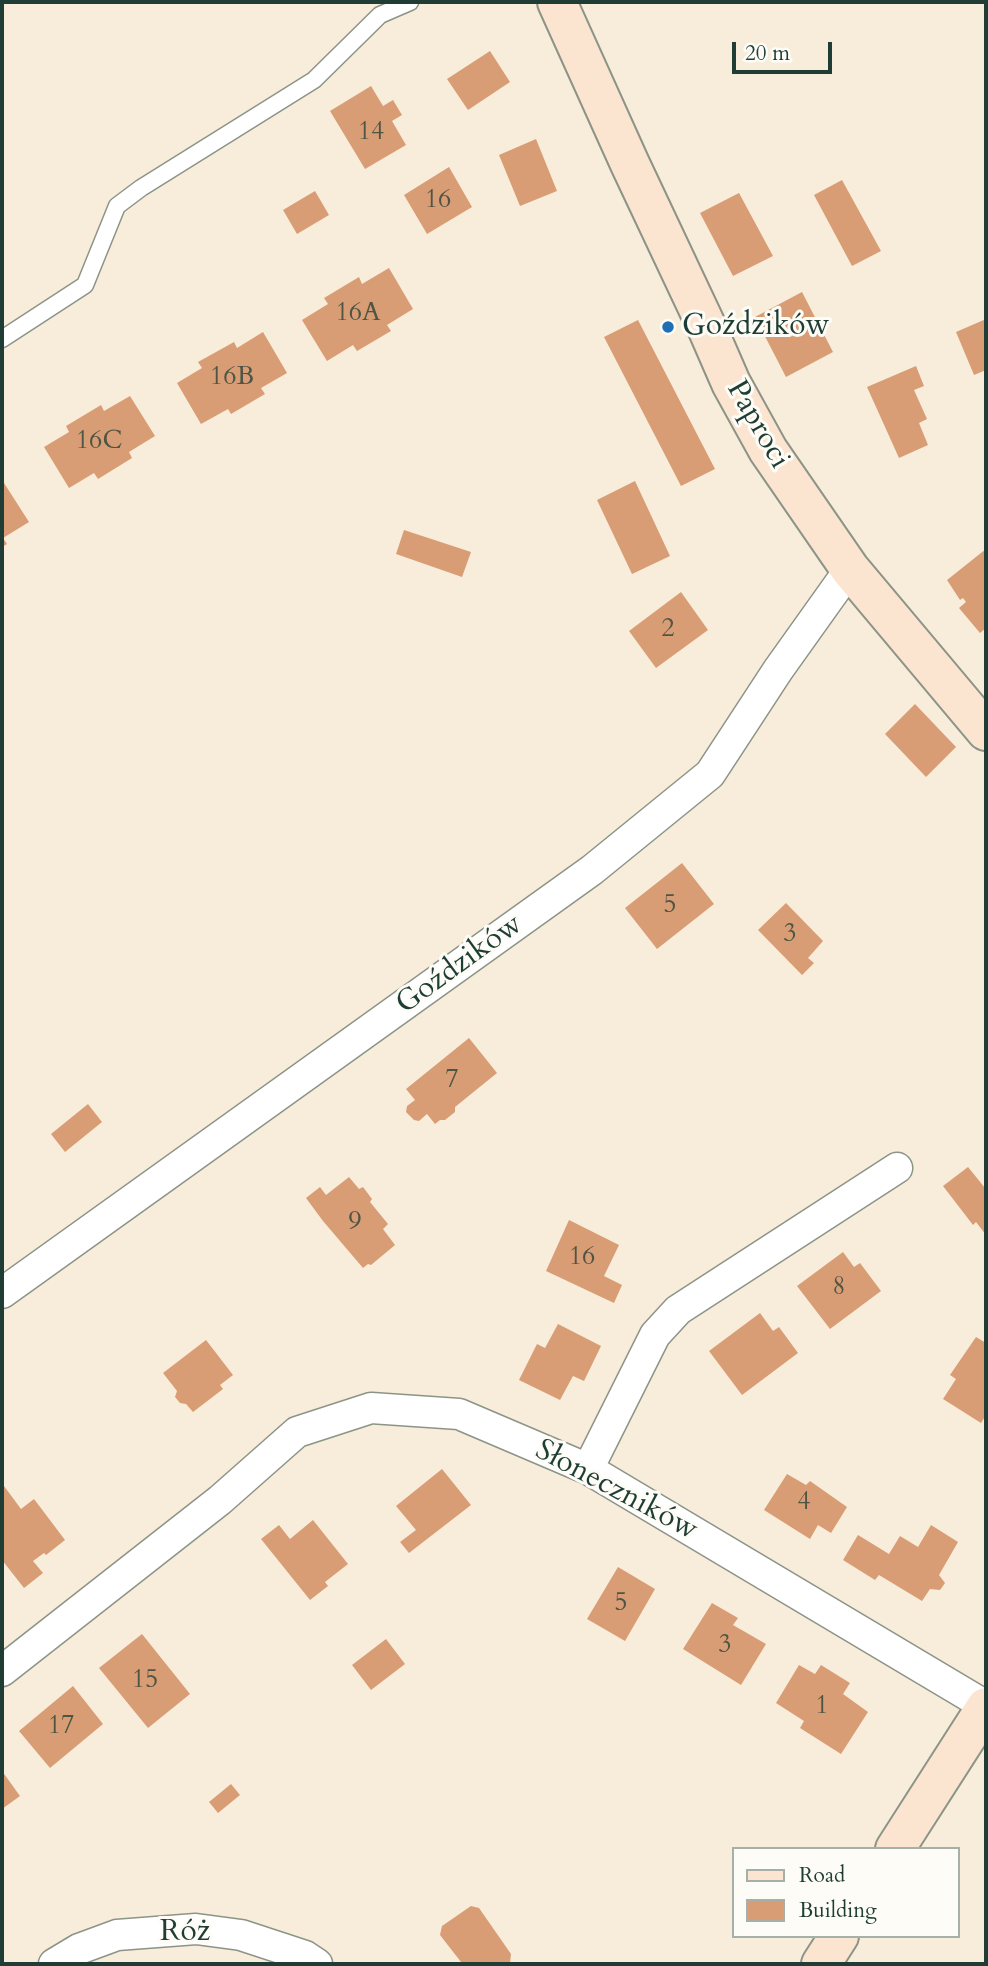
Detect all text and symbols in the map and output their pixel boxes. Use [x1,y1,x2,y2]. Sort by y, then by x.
scale bar [736,28,836,72]
text: 20 m [745,39,790,68]
house number: 14 [358,117,384,149]
house number: 16 [425,185,451,217]
house number: 16A [335,298,381,330]
place label: Goździków [682,309,829,345]
marker: Goździków [660,319,676,335]
house number: 16B [210,362,254,394]
street label: Paproci [717,374,797,476]
house number: 16C [76,426,122,458]
house number: 2 [661,614,675,646]
house number: 5 [663,890,677,922]
street label: Goździków [390,907,530,1023]
house number: 3 [783,919,797,951]
house number: 7 [445,1065,459,1097]
house number: 9 [348,1207,362,1239]
house number: 16 [569,1242,595,1274]
house number: 8 [832,1272,846,1304]
street label: Słoneczników [528,1433,704,1549]
house number: 4 [797,1487,811,1519]
house number: 5 [614,1588,628,1620]
house number: 3 [718,1630,732,1662]
house number: 15 [132,1665,158,1697]
house number: 1 [815,1691,829,1723]
house number: 17 [48,1711,74,1743]
legend [732,1847,960,1938]
text: Road [799,1861,845,1890]
text: Building [799,1896,877,1925]
street label: Róż [160,1915,210,1951]

